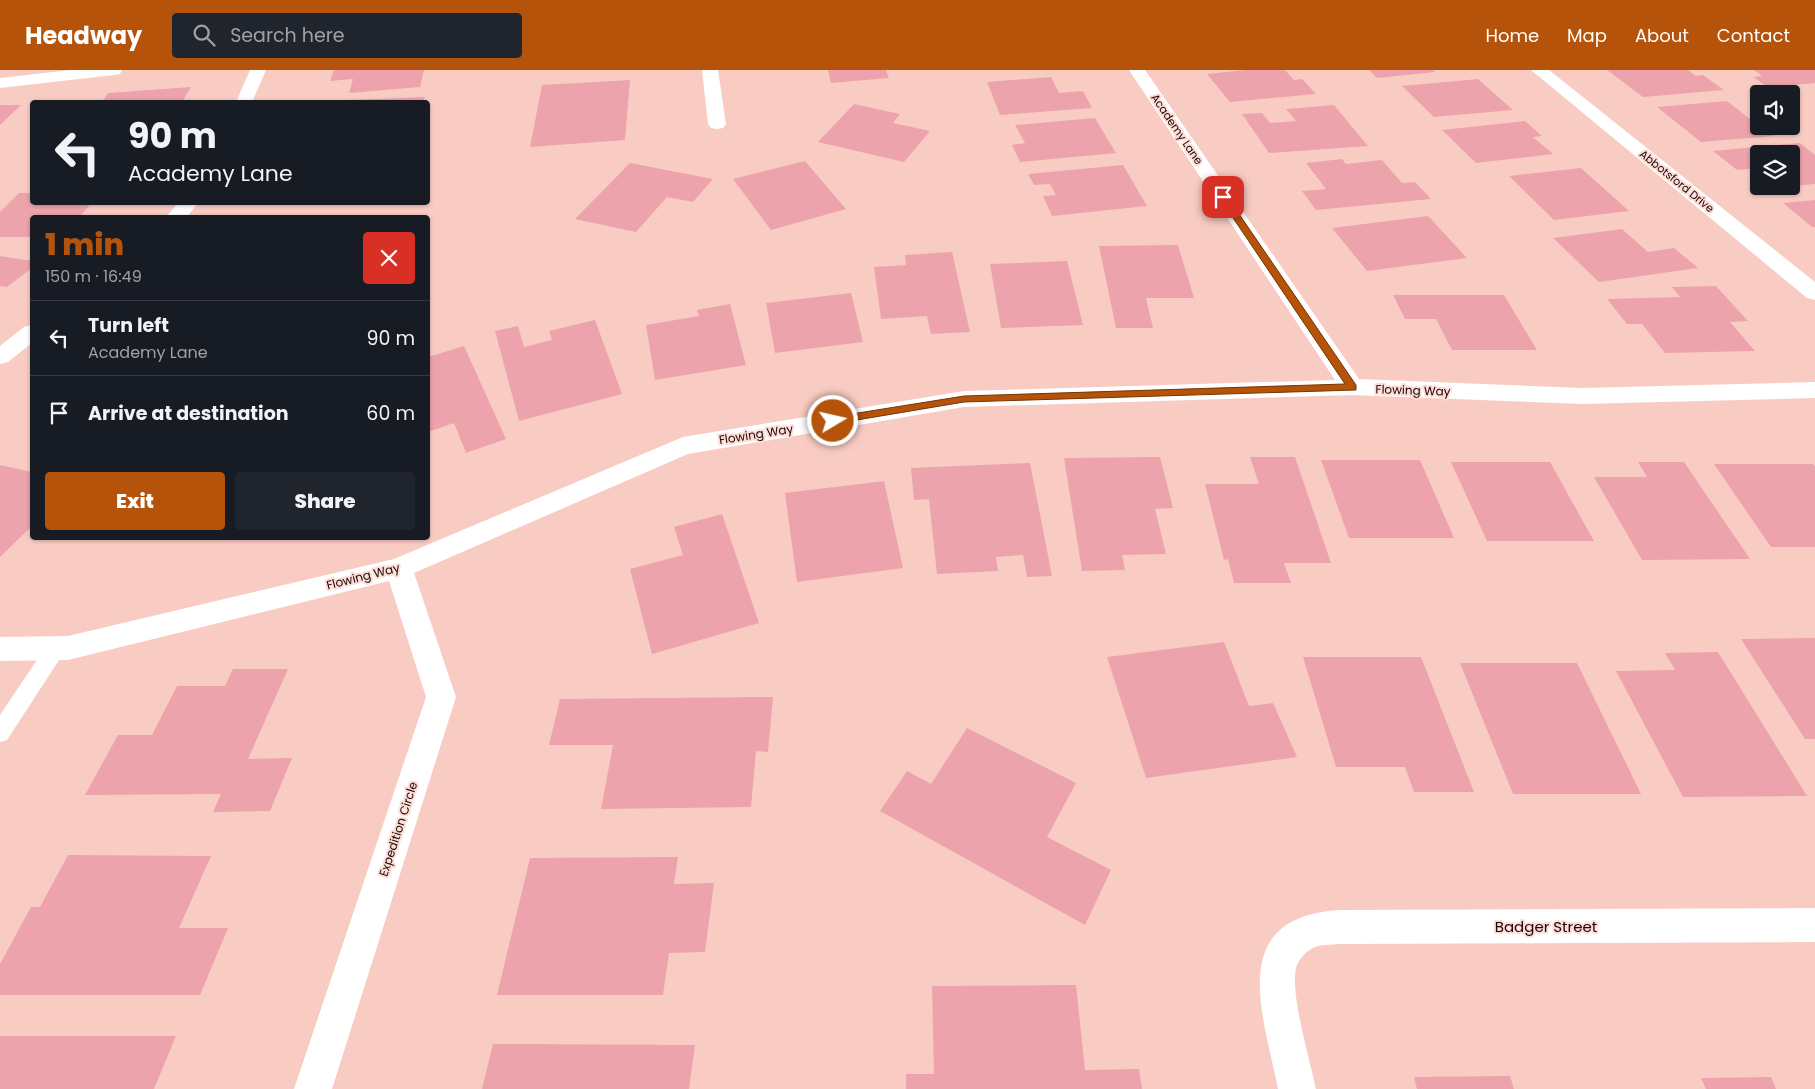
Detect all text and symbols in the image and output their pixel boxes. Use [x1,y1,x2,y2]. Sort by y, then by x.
search box [172,13,522,58]
text: Headway [25,19,142,52]
icon: search [190,21,218,49]
text: Search here [230,22,345,49]
text: Home [1485,23,1539,48]
text: Map [1567,23,1607,48]
text: About [1635,23,1689,48]
text: Contact [1717,23,1790,48]
map controls [1750,85,1800,195]
button: sound [1750,85,1800,135]
street label: Academy Lane [1147,90,1207,168]
text: 90 m [128,111,217,160]
icon: left [45,120,110,185]
button: layers [1750,145,1800,195]
street label: Abbotsford Drive [1636,146,1718,216]
text: Academy Lane [128,158,293,189]
pin [1202,176,1244,218]
icon: arrive [1209,183,1237,211]
text: 1 min [45,223,124,266]
button: close [363,232,415,284]
text: 150 m · 16:49 [45,265,142,288]
text: Turn left [88,312,169,339]
icon: left [45,324,73,352]
text: 90 m [366,325,415,352]
text: Academy Lane [88,341,208,364]
street label: Flowing Way [1375,380,1451,400]
position arrow [806,394,858,446]
icon: arrive [45,399,73,427]
text: Arrive at destination [88,400,289,427]
text: 60 m [366,400,415,427]
street label: Flowing Way [718,420,795,448]
button: Exit [45,472,225,530]
button: Share [235,472,415,530]
street label: Flowing Way [325,559,402,593]
street label: Expedition Circle [375,779,421,879]
street label: Badger Street [1495,916,1597,937]

